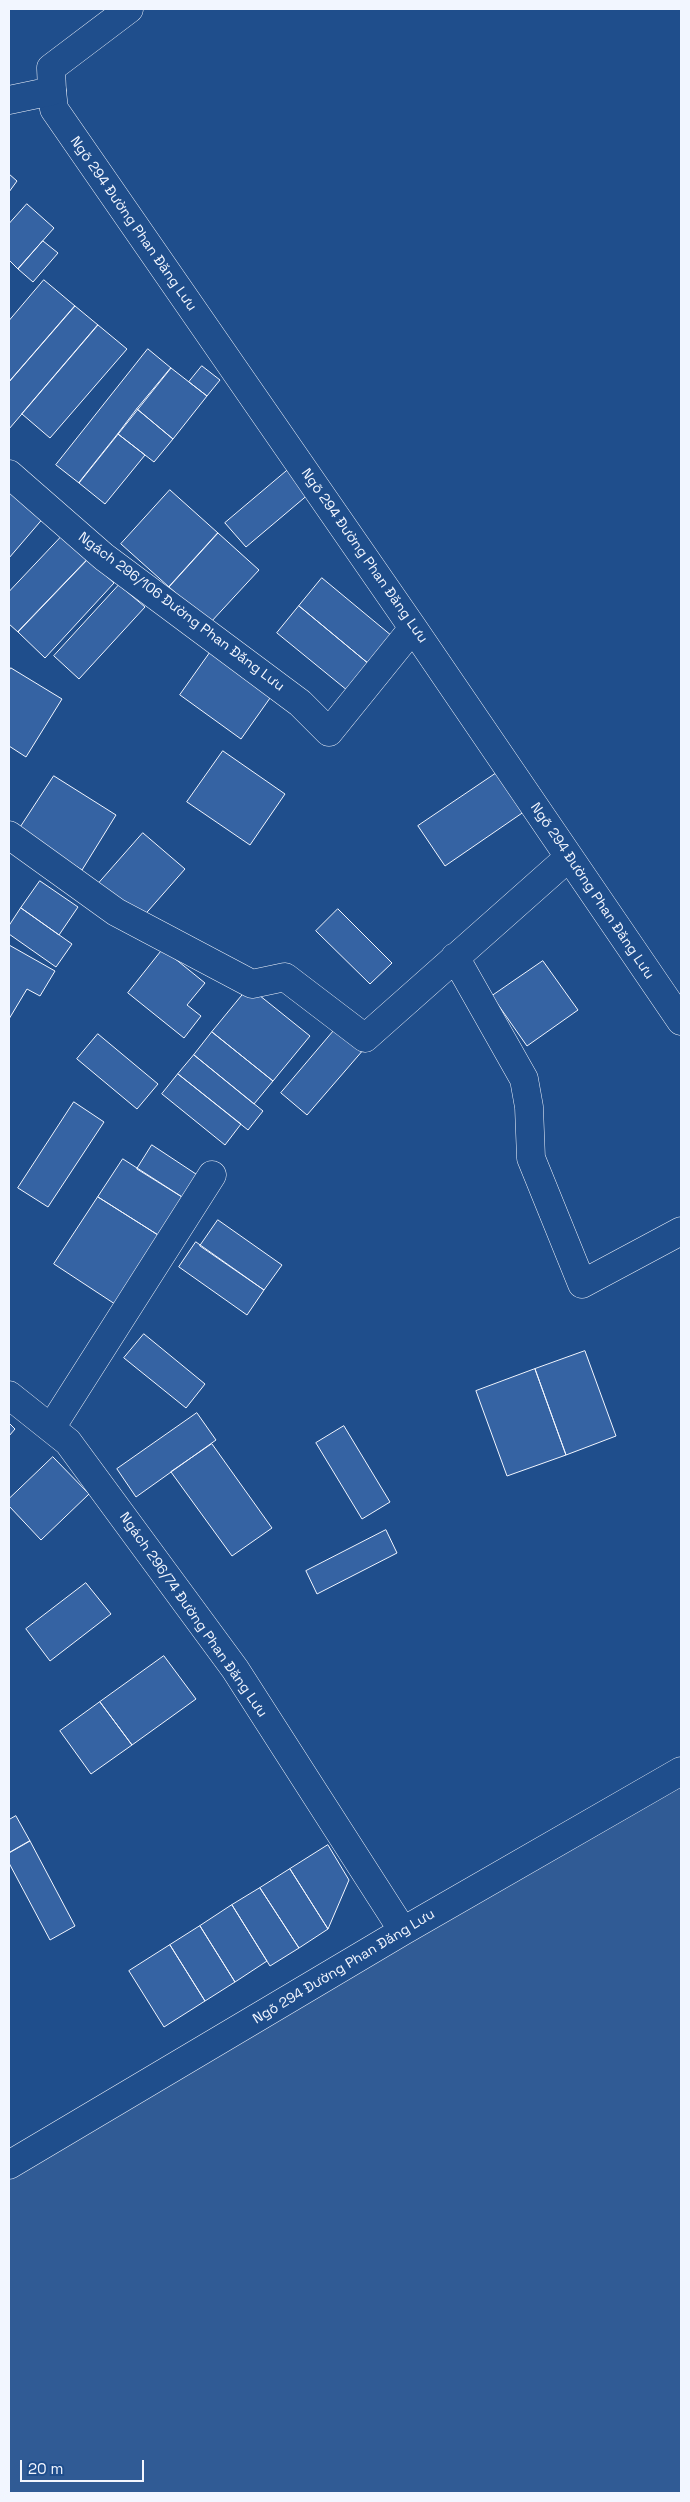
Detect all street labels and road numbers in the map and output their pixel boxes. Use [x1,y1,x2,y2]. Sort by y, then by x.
street label: Ngõ 294 Đường Phan Đăng Lưu [66,134,200,314]
street label: Ngõ 294 Đường Phan Đăng Lưu [297,466,431,646]
street label: Ngách 296/106 Đường Phan Đăng Lưu [75,529,287,695]
street label: Ngõ 294 Đường Phan Đăng Lưu [527,800,657,982]
street label: Ngách 296/74 Đường Phan Đăng Lưu [116,1509,270,1721]
street label: Ngõ 294 Đường Phan Đăng Lưu [250,1906,438,2028]

